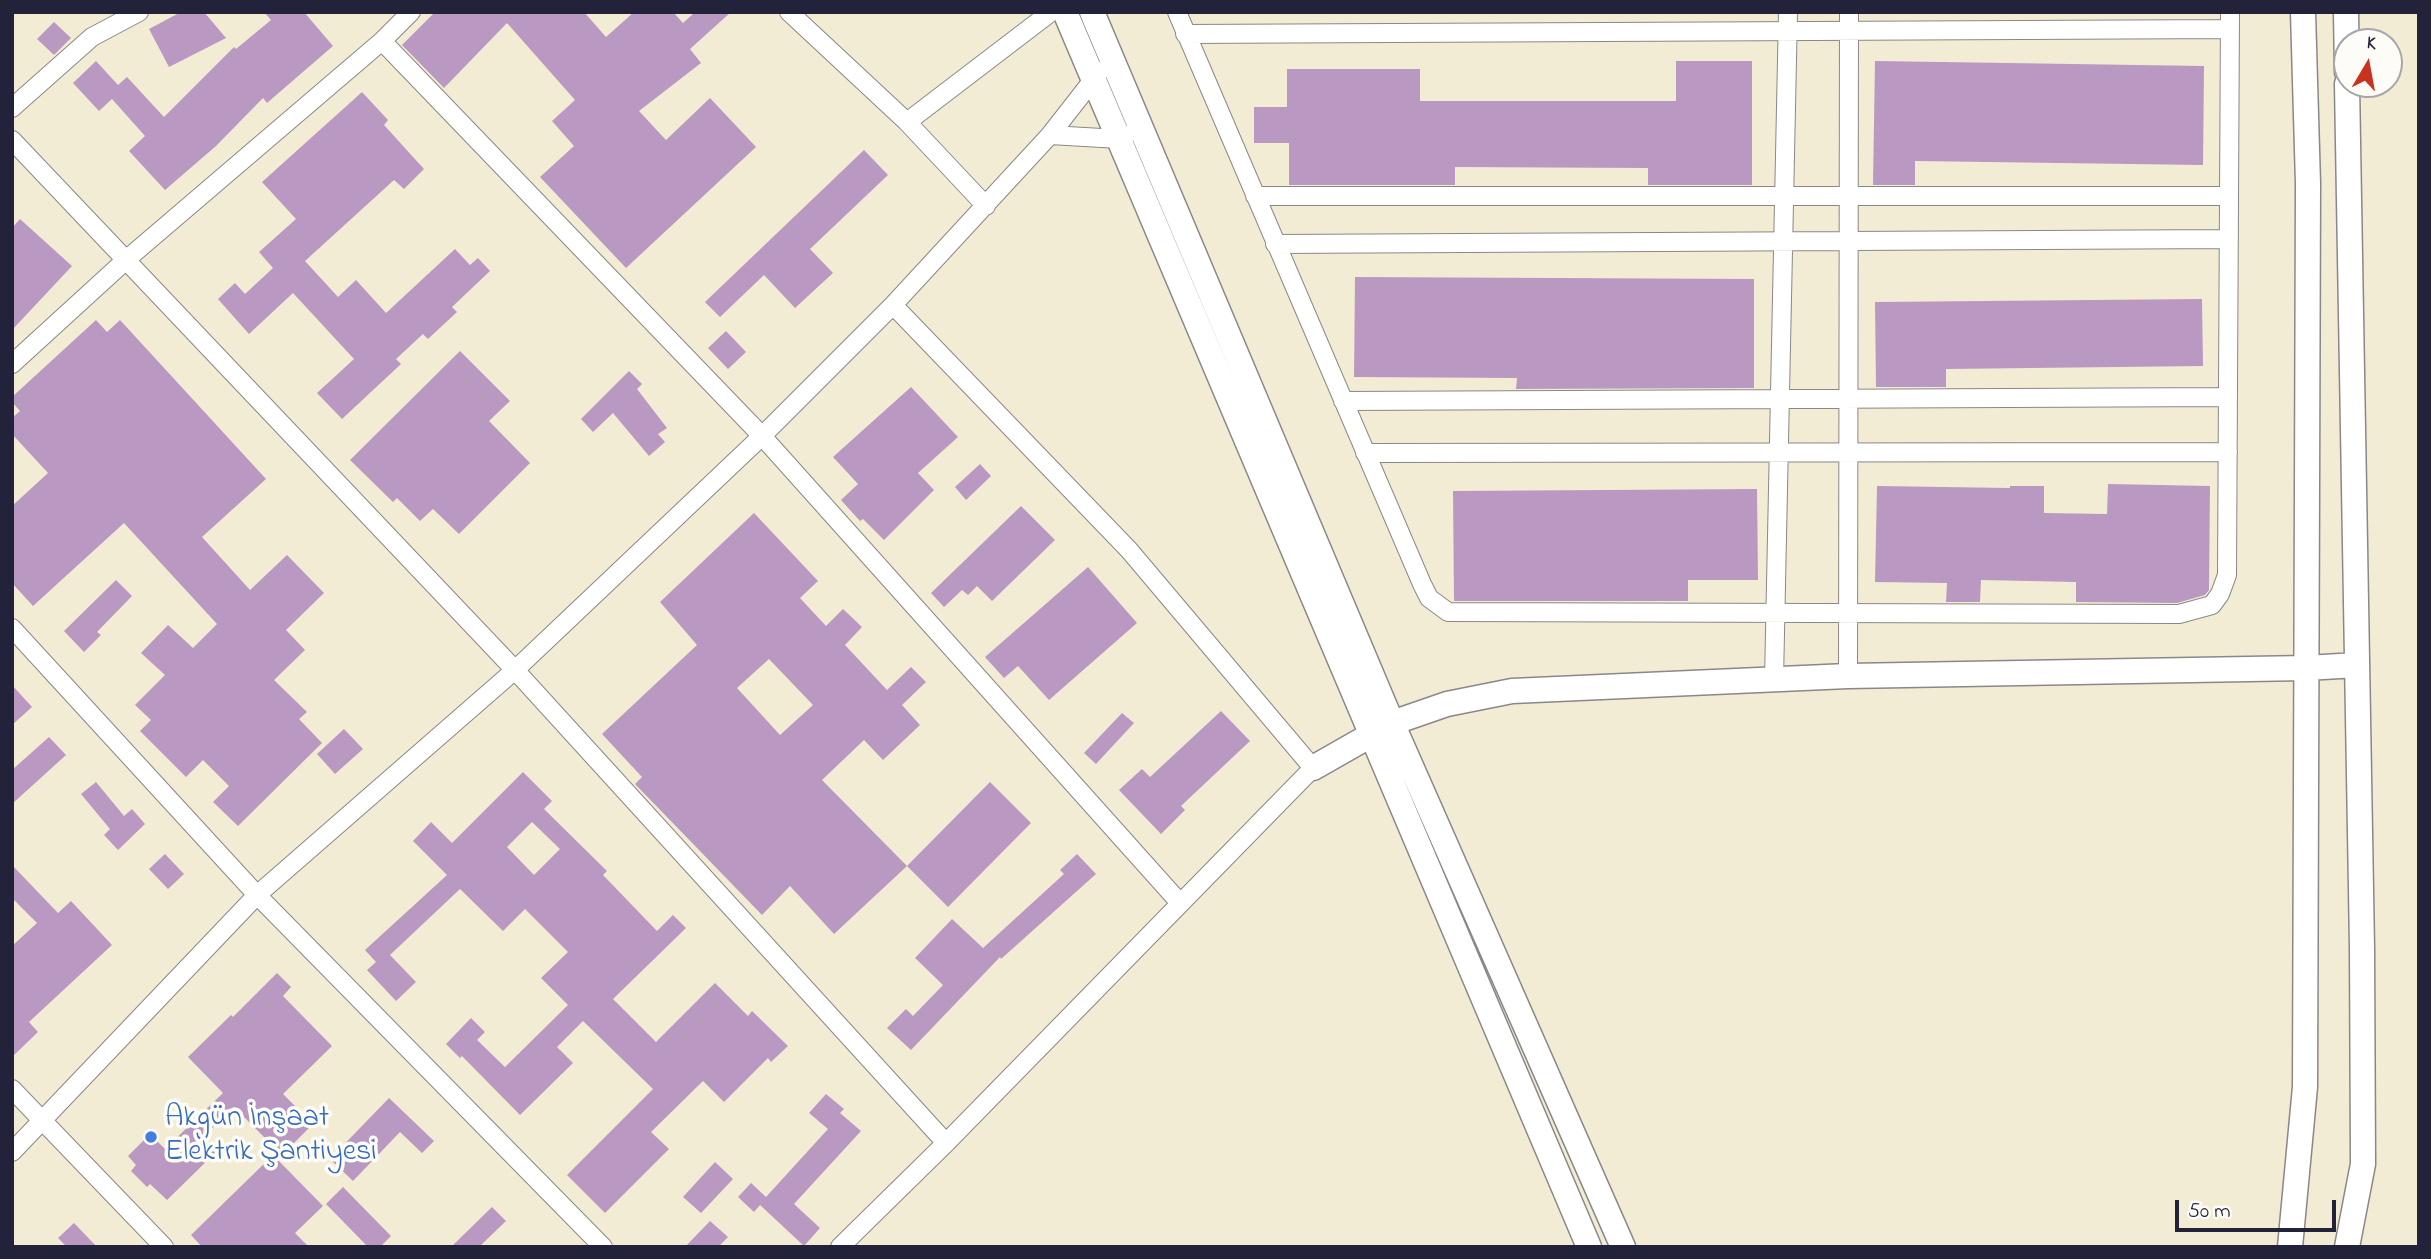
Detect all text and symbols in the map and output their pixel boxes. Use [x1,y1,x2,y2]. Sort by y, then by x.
north arrow [2333,28,2403,98]
text: K [2365,30,2378,58]
place label: Akgün İnşaat Elektrik Şantiyesi [165,1102,377,1172]
marker: Akgün İnşaat Elektrik Şantiyesi [143,1129,159,1145]
scale bar [2179,1186,2340,1230]
text: 50 m [2188,1197,2231,1227]

